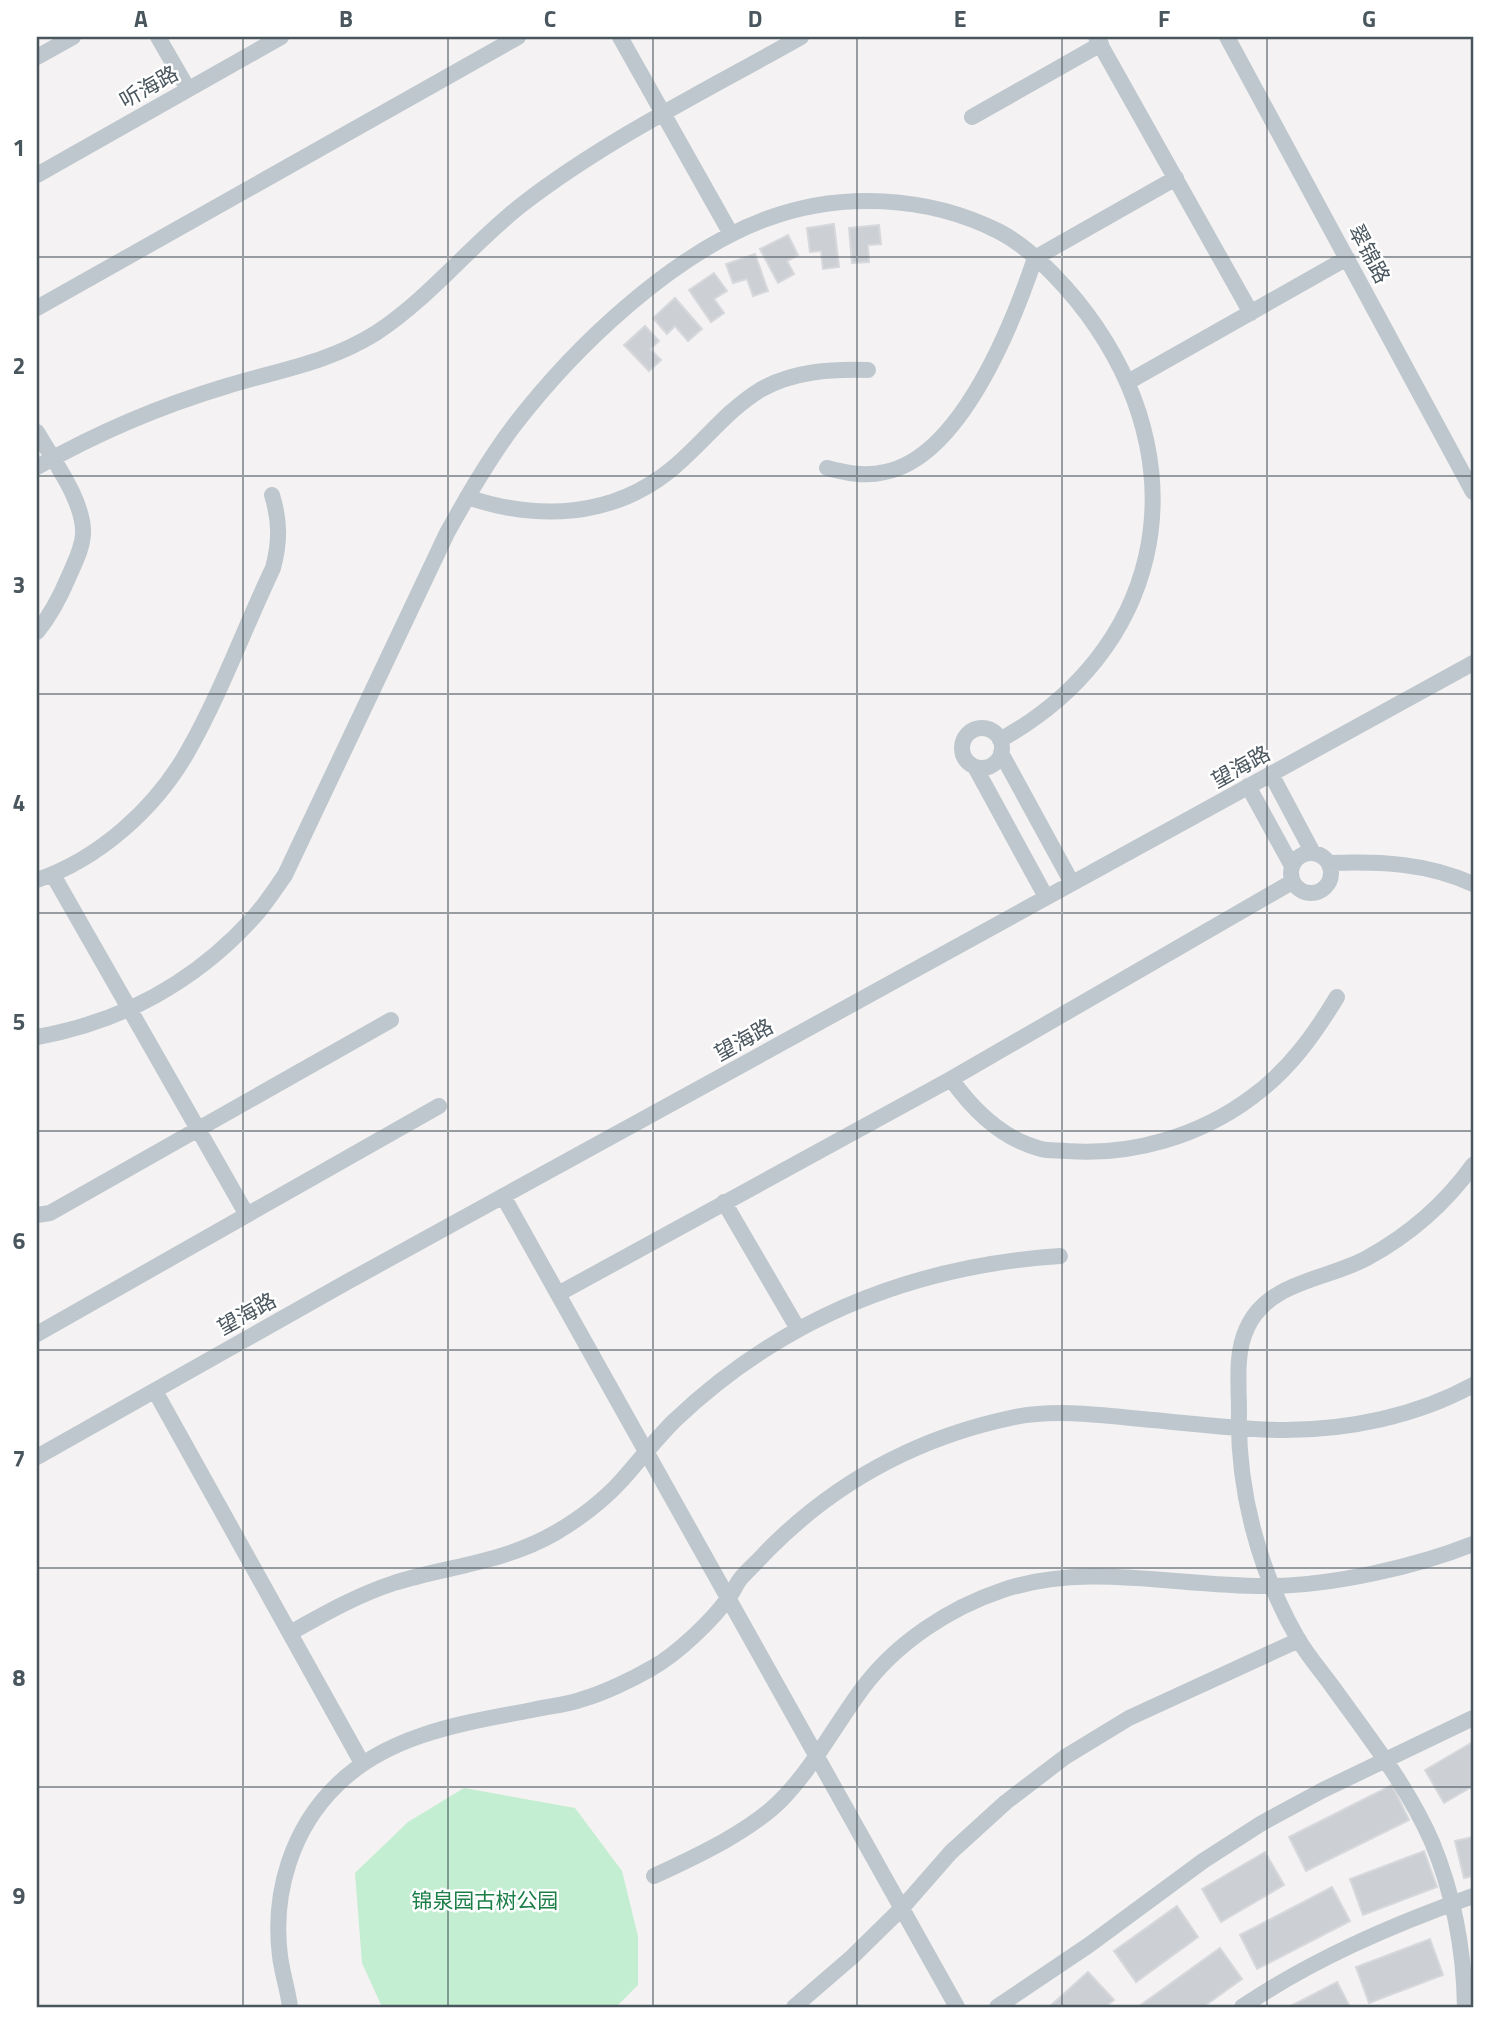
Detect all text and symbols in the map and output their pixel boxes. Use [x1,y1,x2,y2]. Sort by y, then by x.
text: A [134,1,148,36]
text: B [339,1,353,36]
text: C [544,1,556,36]
text: D [748,1,762,36]
text: E [954,1,966,36]
text: F [1158,1,1170,36]
text: G [1362,1,1376,36]
street label: 听海路 [113,57,184,115]
text: 1 [13,130,25,165]
street label: 翠锦路 [1341,218,1399,289]
text: 2 [13,348,25,383]
text: 3 [13,567,25,602]
street label: 望海路 [1205,737,1276,795]
text: 4 [13,785,25,820]
text: 5 [13,1004,25,1039]
street label: 望海路 [708,1010,779,1068]
text: 6 [13,1223,26,1258]
street label: 望海路 [211,1284,282,1342]
text: 7 [13,1441,25,1476]
text: 8 [13,1660,26,1695]
text: 9 [13,1878,26,1913]
park label: 锦泉园古树公园 [412,1884,559,1916]

